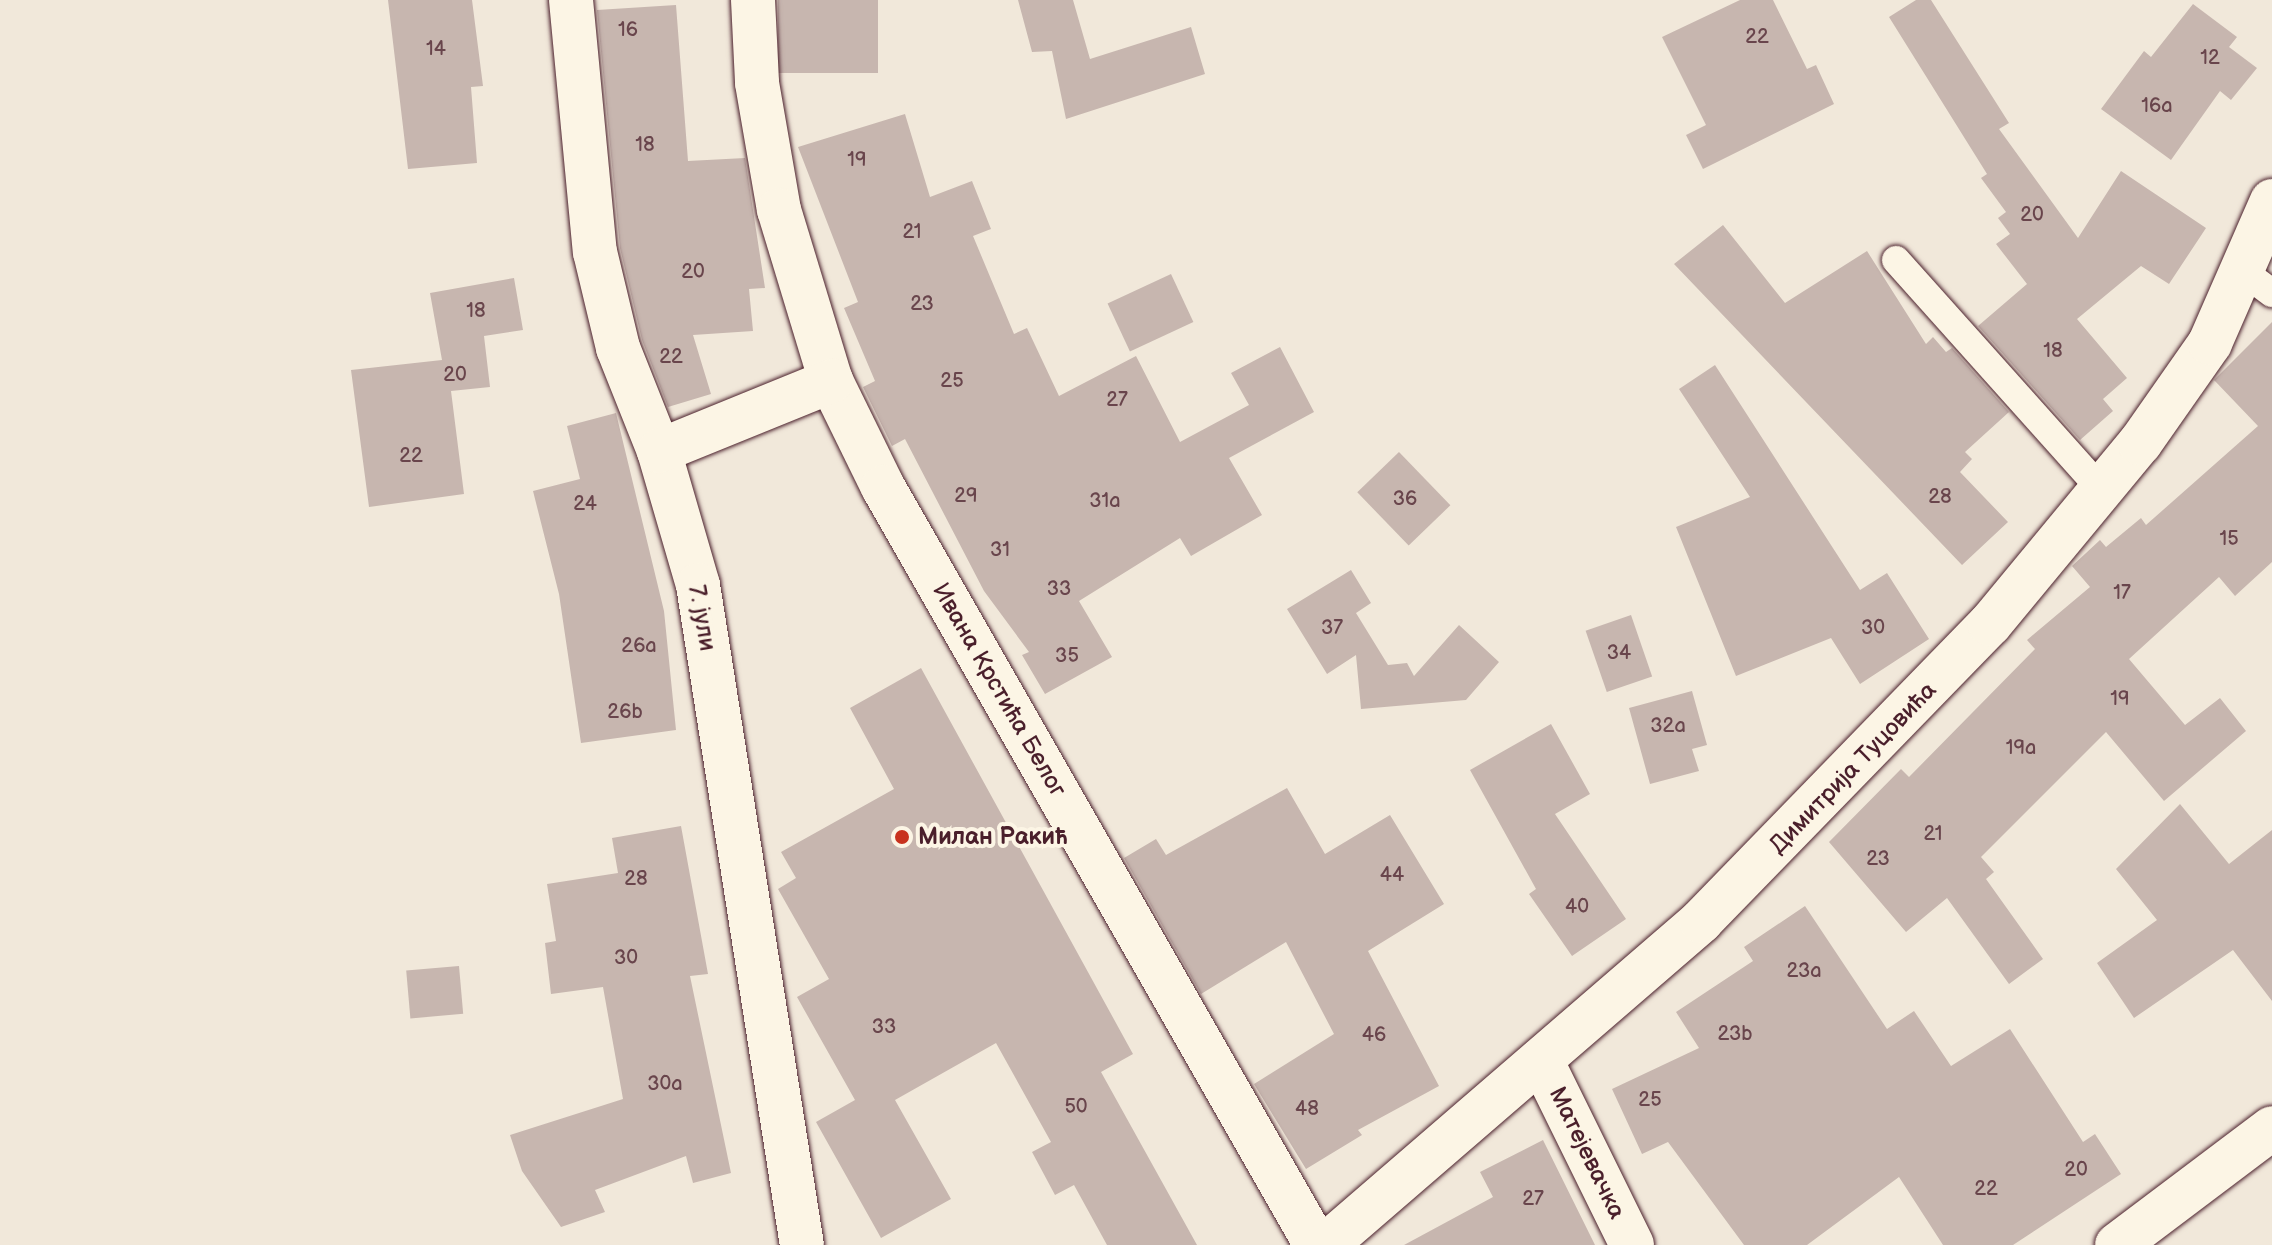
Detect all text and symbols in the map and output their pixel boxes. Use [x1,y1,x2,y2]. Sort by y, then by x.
house number: 16 [618,18,638,42]
house number: 22 [1745,25,1769,49]
house number: 14 [426,37,446,61]
house number: 12 [2200,46,2220,70]
house number: 16a [2141,94,2173,118]
house number: 18 [635,133,655,157]
house number: 19 [847,148,867,172]
house number: 20 [2020,203,2044,227]
house number: 21 [902,220,922,244]
house number: 20 [681,260,705,284]
house number: 23 [910,292,934,316]
house number: 18 [466,299,486,323]
house number: 18 [2043,339,2063,363]
house number: 22 [659,345,683,369]
house number: 20 [443,363,467,387]
house number: 25 [940,369,964,393]
house number: 27 [1106,388,1128,412]
house number: 22 [399,444,423,468]
house number: 29 [954,484,978,508]
house number: 28 [1928,485,1952,509]
house number: 36 [1393,487,1417,511]
house number: 31a [1089,489,1121,513]
house number: 24 [573,492,597,516]
house number: 15 [2219,527,2239,551]
house number: 31 [990,538,1010,562]
house number: 33 [1047,577,1071,601]
street label: Ивана Крстића Белог [926,578,1072,802]
house number: 17 [2113,581,2131,605]
street label: 7. јули [682,583,722,653]
house number: 37 [1321,616,1343,640]
house number: 30 [1861,616,1885,640]
house number: 26a [621,634,657,658]
house number: 34 [1607,641,1631,665]
house number: 35 [1055,644,1079,668]
street label: Димитрија Туцовића [1764,676,1942,860]
house number: 19 [2110,687,2130,711]
house number: 26b [607,700,643,724]
house number: 32a [1650,714,1686,738]
house number: 19a [2006,736,2036,760]
house number: 21 [1923,822,1943,846]
place label: Милан Ракић [918,823,1067,851]
marker: Милан Ракић [893,828,911,846]
house number: 23 [1866,847,1890,871]
house number: 44 [1380,863,1404,887]
house number: 28 [624,867,648,891]
house number: 40 [1565,895,1589,919]
house number: 30 [614,946,638,970]
house number: 23a [1786,959,1822,983]
house number: 33 [872,1015,896,1039]
house number: 23b [1718,1022,1752,1046]
house number: 46 [1362,1023,1386,1047]
house number: 30a [647,1072,683,1096]
street label: Матејевачка [1543,1082,1631,1224]
house number: 25 [1638,1088,1662,1112]
house number: 50 [1064,1095,1088,1119]
house number: 48 [1295,1097,1319,1121]
house number: 20 [2064,1158,2088,1182]
house number: 22 [1974,1177,1998,1201]
house number: 27 [1522,1187,1544,1211]

